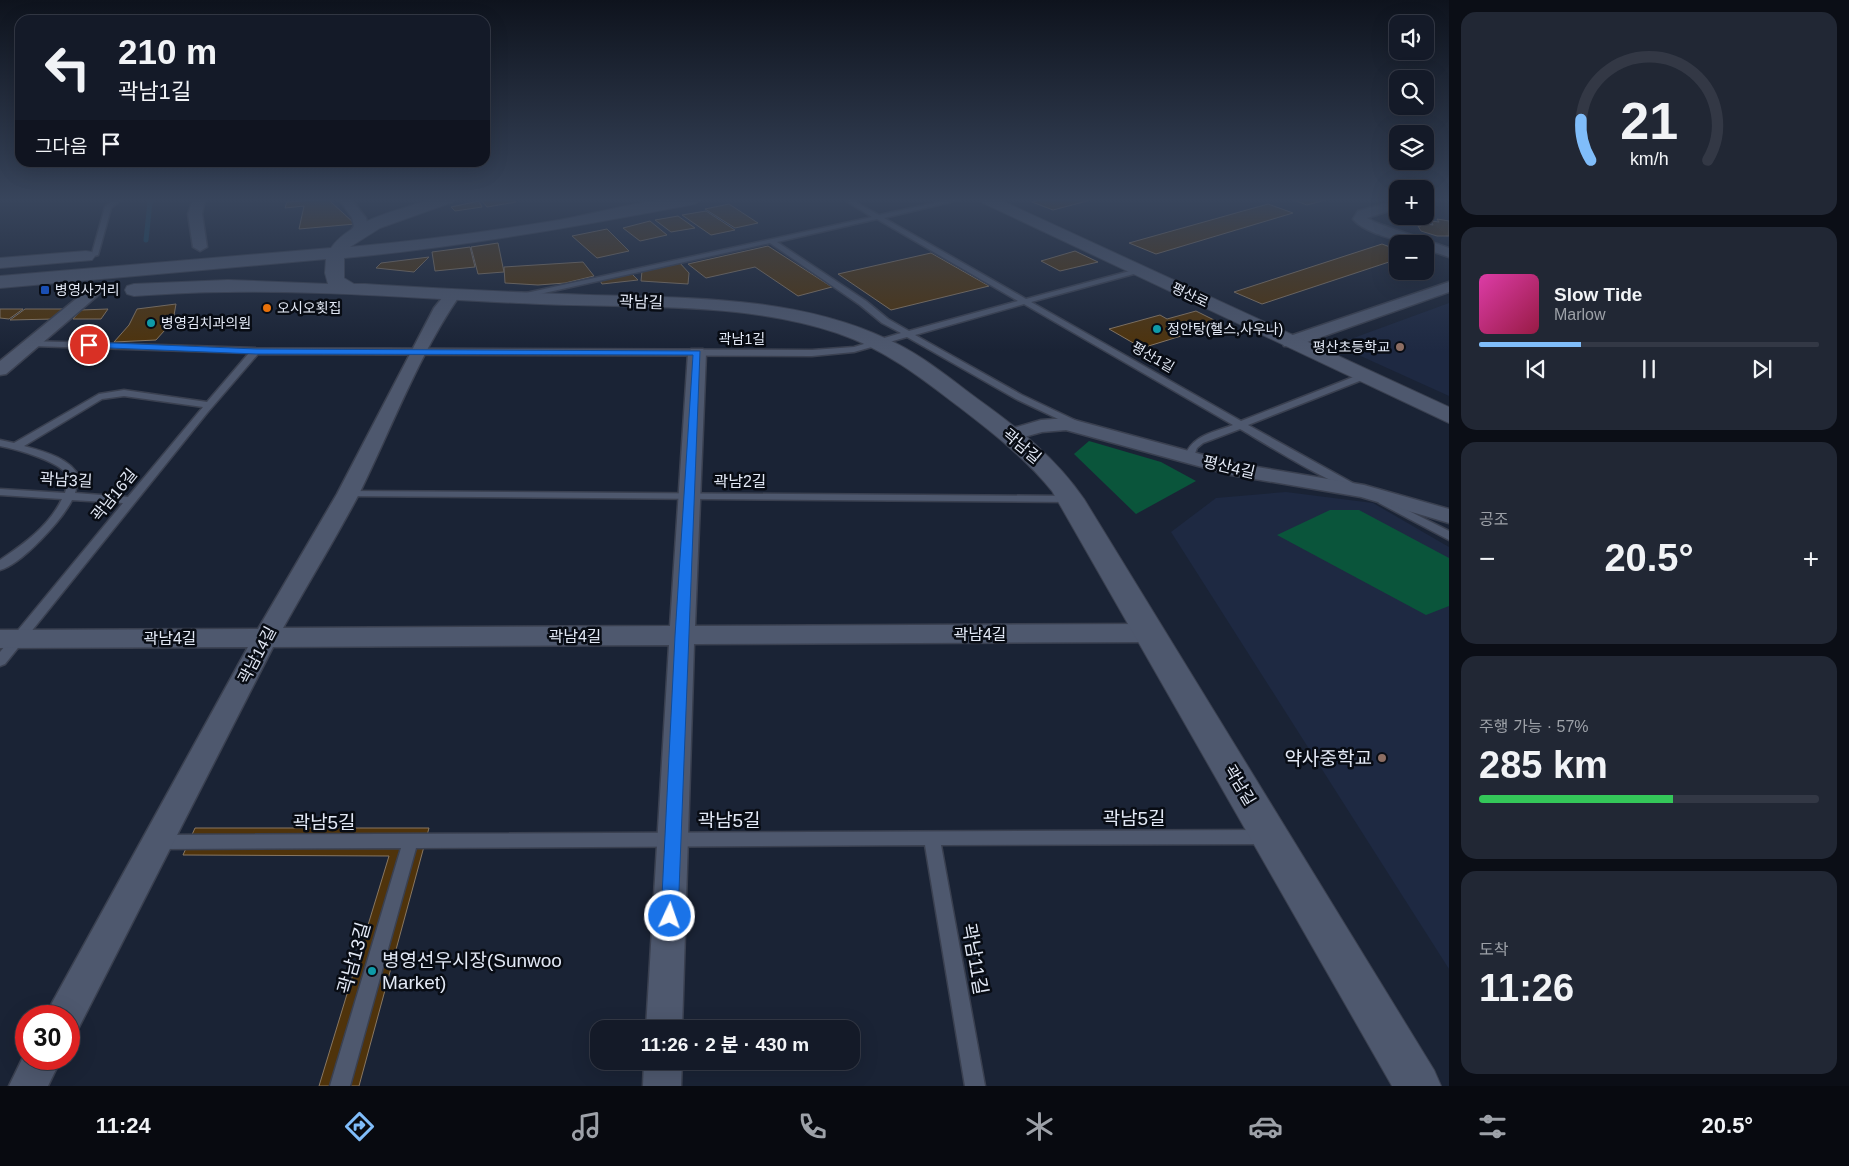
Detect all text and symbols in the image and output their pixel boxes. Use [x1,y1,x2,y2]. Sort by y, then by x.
map controls [1389,15,1434,280]
button: sound [1389,15,1434,60]
text: 210 m [118,32,217,71]
icon: left [35,35,100,100]
button: search [1389,70,1434,115]
text: 곽남1길 [118,79,191,104]
text: 21 [1620,92,1678,150]
button: layers [1389,125,1434,170]
icon: arrive [97,130,125,158]
text: 그다음 [35,136,87,157]
text: km/h [1630,149,1668,169]
button: + [1389,180,1434,225]
button: − [1389,235,1434,280]
street label: 평산로 [1169,280,1211,310]
place label: 병영사거리 [55,282,119,298]
marker: 병영사거리 [39,284,51,296]
text: Slow Tide [1554,284,1642,305]
street label: 곽남길 [619,293,663,311]
place label: 오시오횟집 [277,300,341,316]
marker: 오시오횟집 [261,302,273,314]
text: Marlow [1554,306,1606,323]
place label: 병영김치과의원 [161,315,251,331]
marker: 병영김치과의원 [145,317,157,329]
place label: 정안탕(헬스,사우나) [1167,321,1283,337]
marker: 정안탕(헬스,사우나) [1151,323,1163,335]
pin [68,324,110,366]
icon: arrive [75,331,103,359]
street label: 곽남1길 [719,331,765,347]
street label: 평산1길 [1129,338,1177,376]
place label: 평산초등학교 [1313,339,1390,355]
marker: 평산초등학교 [1394,341,1406,353]
icon: previous [1522,355,1550,383]
icon: pause [1635,355,1663,383]
icon: next [1748,355,1776,383]
street label: 곽남길 [1000,425,1044,467]
street label: 평산4길 [1201,453,1257,481]
street label: 곽남16길 [88,466,140,524]
street label: 곽남3길 [39,470,93,490]
street label: 곽남2길 [713,473,767,490]
text: 공조 [1479,511,1508,528]
text: 20.5° [1604,537,1694,579]
text: − [1479,543,1495,574]
text: + [1803,543,1819,574]
street label: 곽남14길 [235,624,279,686]
street label: 곽남4길 [953,626,1007,643]
street label: 곽남4길 [548,628,602,645]
street label: 곽남4길 [143,630,197,647]
text: 주행 가능 · 57% [1479,718,1589,735]
text: 285 km [1479,744,1608,786]
place label: 약사중학교 [1285,748,1372,769]
marker: 약사중학교 [1376,752,1388,764]
street label: 곽남길 [1221,762,1259,808]
street label: 곽남5길 [1102,808,1166,829]
street label: 곽남5길 [697,810,761,831]
street label: 곽남5길 [292,812,356,833]
position arrow [643,889,695,941]
street label: 곽남13길 [334,920,374,996]
street label: 곽남11길 [958,922,992,996]
text: 도착 [1479,941,1508,958]
place label: 병영선우시장(Sunwoo Market) [382,950,562,993]
marker: 병영선우시장(Sunwoo Market) [366,965,378,977]
text: 11:26 [1479,967,1574,1009]
speed limit sign: 30 [15,1005,80,1070]
text: 11:26 · 2 분 · 430 m [641,1034,809,1055]
icon: directions [342,1109,377,1144]
icon: music [569,1109,604,1144]
icon: phone [795,1109,830,1144]
icon: climate [1022,1109,1057,1144]
icon: car [1248,1109,1283,1144]
icon: filters [1475,1109,1510,1144]
text: 11:24 [96,1113,151,1138]
text: 20.5° [1702,1113,1753,1138]

